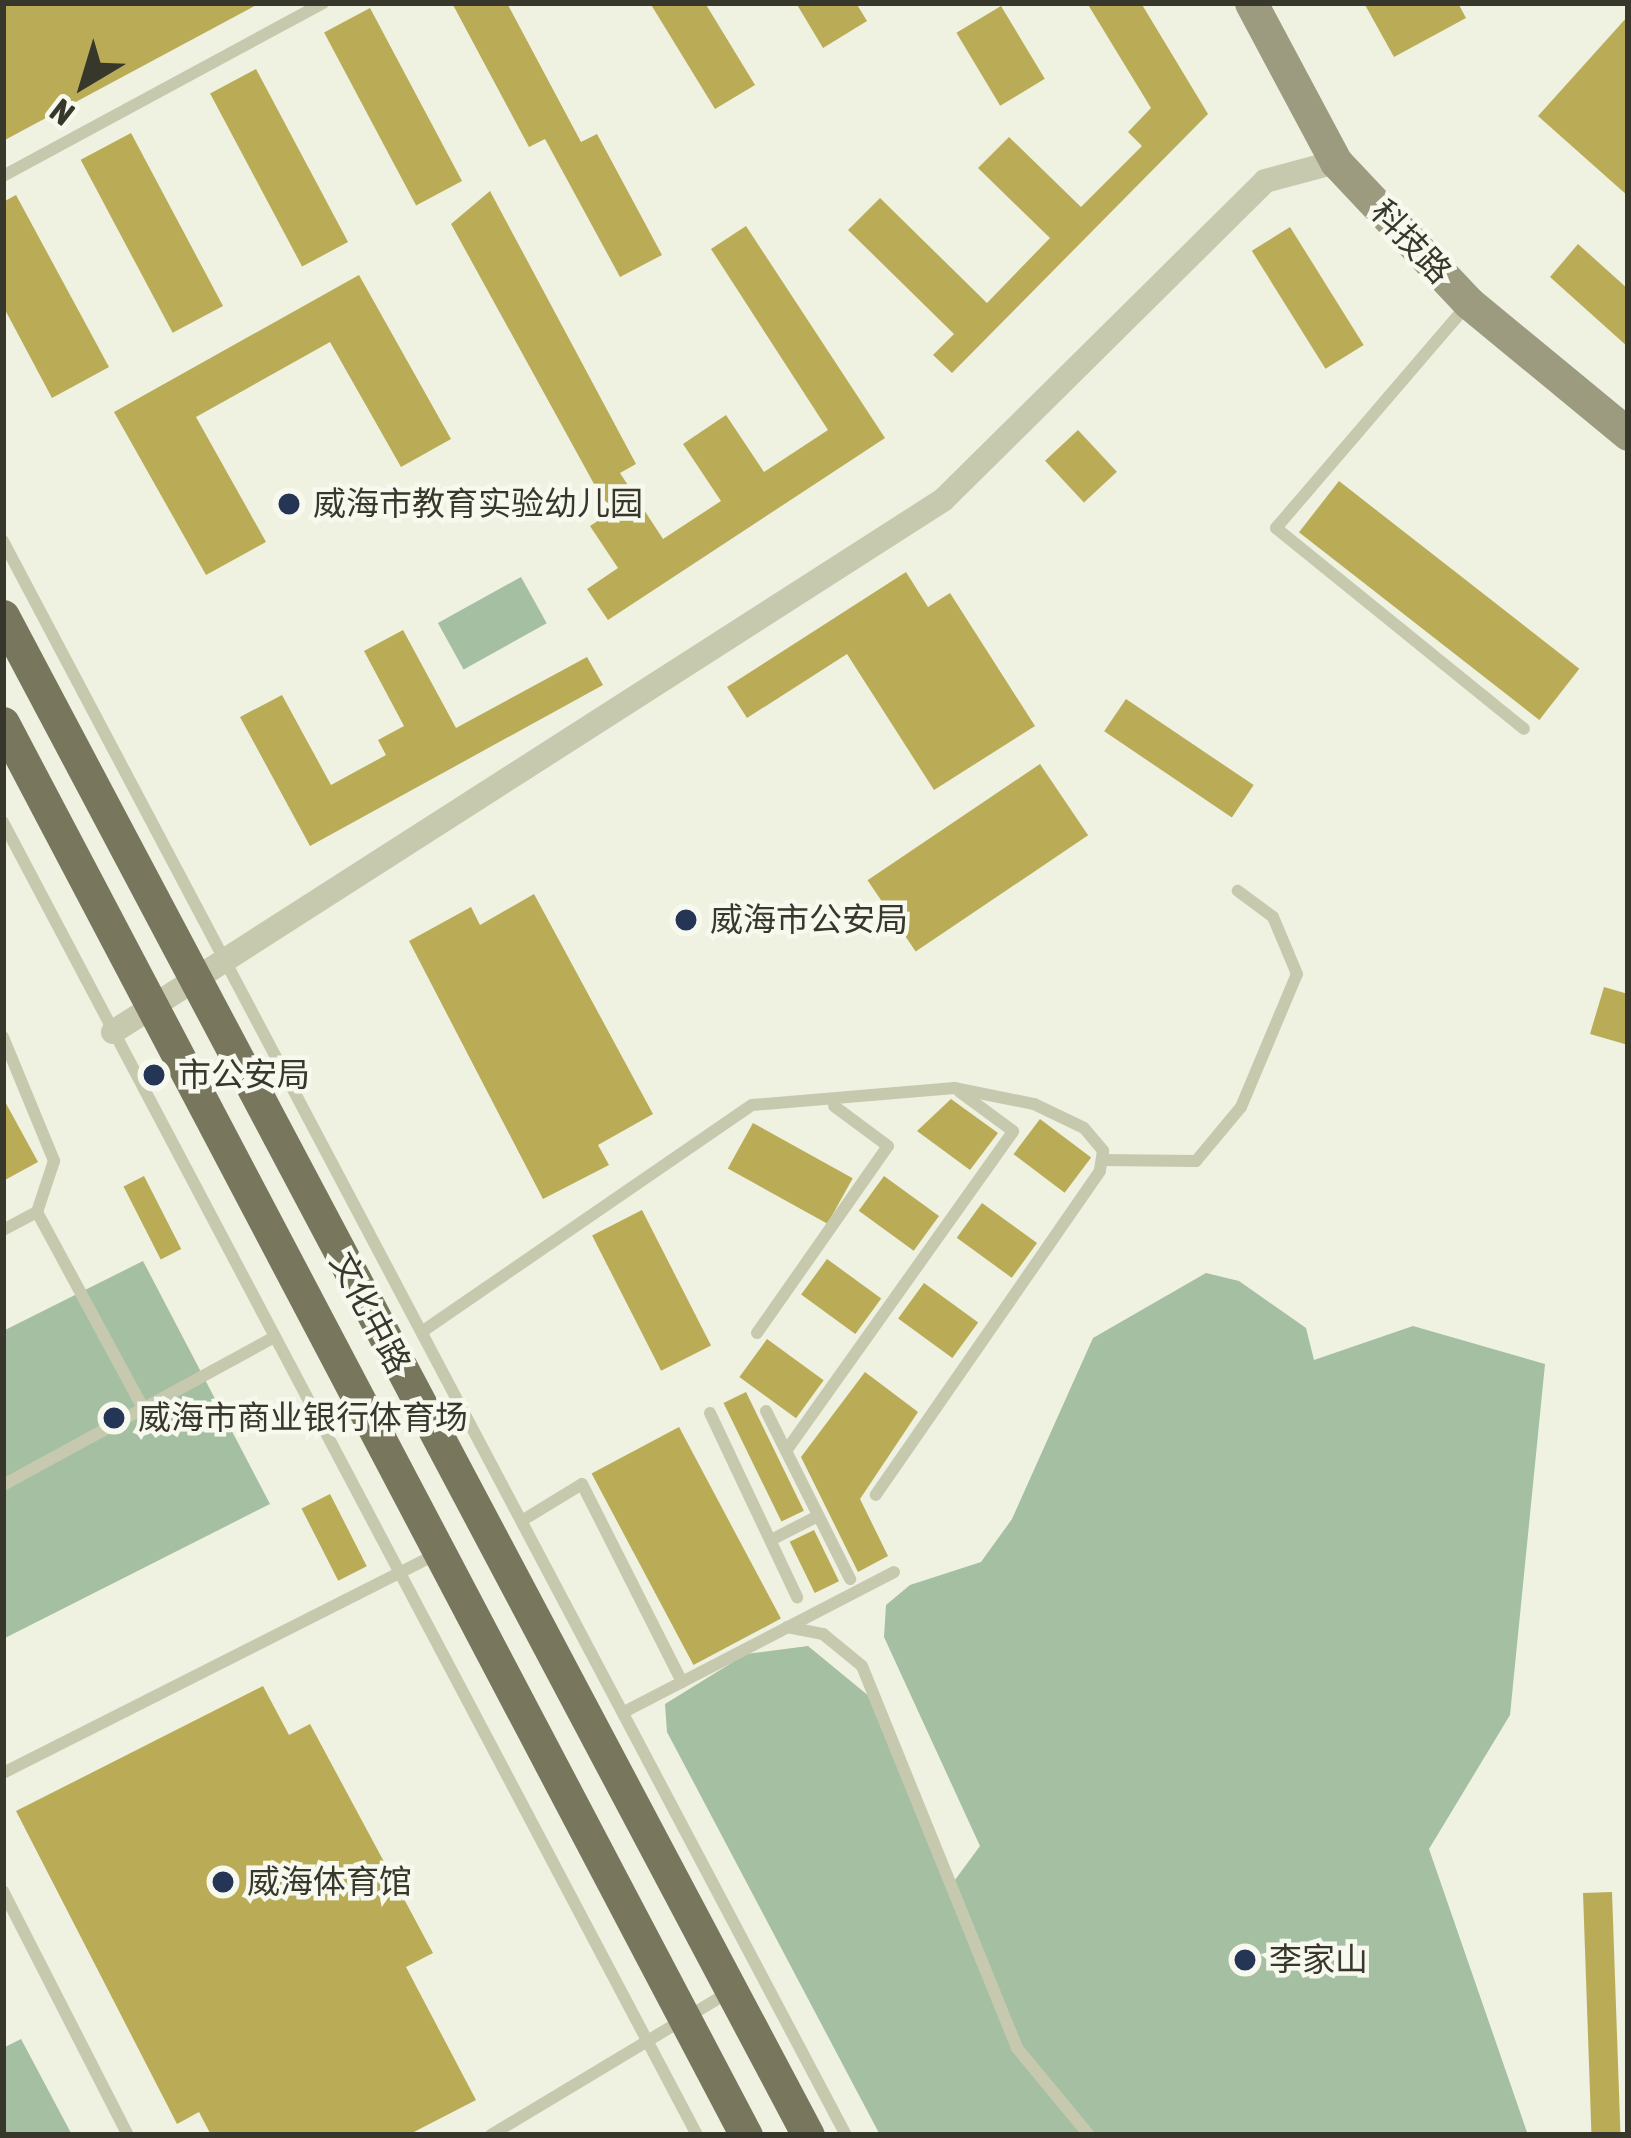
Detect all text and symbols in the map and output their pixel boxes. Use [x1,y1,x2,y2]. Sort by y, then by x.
north arrow [24,24,144,144]
text: N [42,91,81,133]
street label: 科技路 [1363,192,1459,292]
place label: 威海市教育实验幼儿园 [313,484,643,524]
marker: 威海市教育实验幼儿园 [276,491,302,517]
place label: 威海市公安局 [710,900,908,940]
marker: 威海市公安局 [673,907,699,933]
place label: 市公安局 [178,1055,310,1095]
marker: 市公安局 [141,1062,167,1088]
street label: 文化中路 [322,1245,418,1381]
place label: 威海市商业银行体育场 [138,1398,468,1438]
marker: 威海市商业银行体育场 [101,1405,127,1431]
place label: 威海体育馆 [247,1862,412,1902]
marker: 威海体育馆 [210,1869,236,1895]
place label: 李家山 [1269,1940,1368,1980]
marker: 李家山 [1232,1947,1258,1973]

